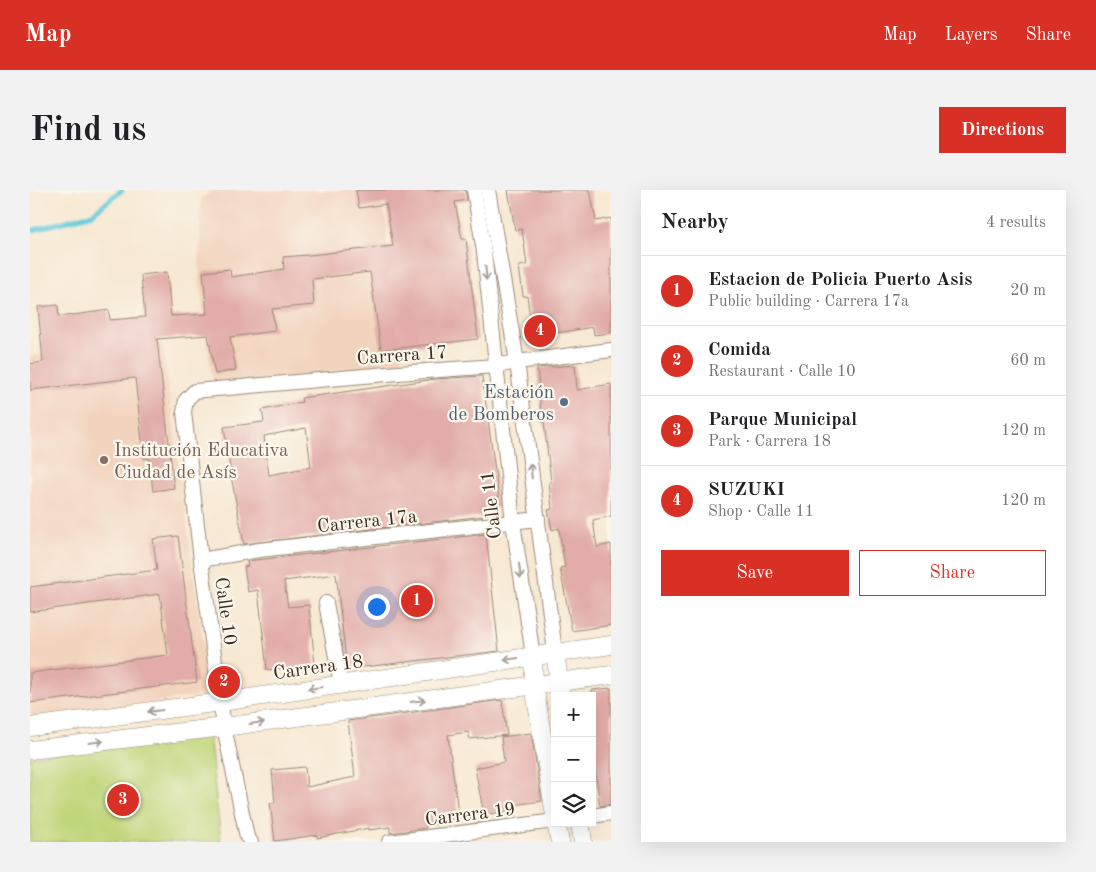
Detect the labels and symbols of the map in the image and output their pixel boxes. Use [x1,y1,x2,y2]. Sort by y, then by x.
one-way arrow [481,264,491,280]
pin: 4 [524,312,556,350]
street label: Carrera 17 [356,344,448,369]
place label: Estación de Bomberos [448,384,554,425]
marker: Estación de Bomberos [558,396,570,408]
place label: Institución Educativa Ciudad de Asís [114,442,289,483]
marker: Institución Educativa Ciudad de Asís [98,454,110,466]
one-way arrow [526,463,536,479]
street label: Calle 11 [479,470,506,540]
street label: Carrera 17a [316,508,419,537]
one-way arrow [515,562,525,578]
street label: Calle 10 [210,576,239,647]
pin: 1 [401,582,433,620]
your location [364,594,390,620]
street label: Carrera 18 [272,653,365,684]
one-way arrow [503,655,519,665]
pin: 2 [208,663,240,701]
one-way arrow [308,683,324,693]
one-way arrow [410,695,426,705]
one-way arrow [147,706,163,716]
one-way arrow [249,717,265,727]
one-way arrow [88,737,104,747]
pin: 3 [107,781,139,819]
street label: Carrera 19 [424,801,517,830]

